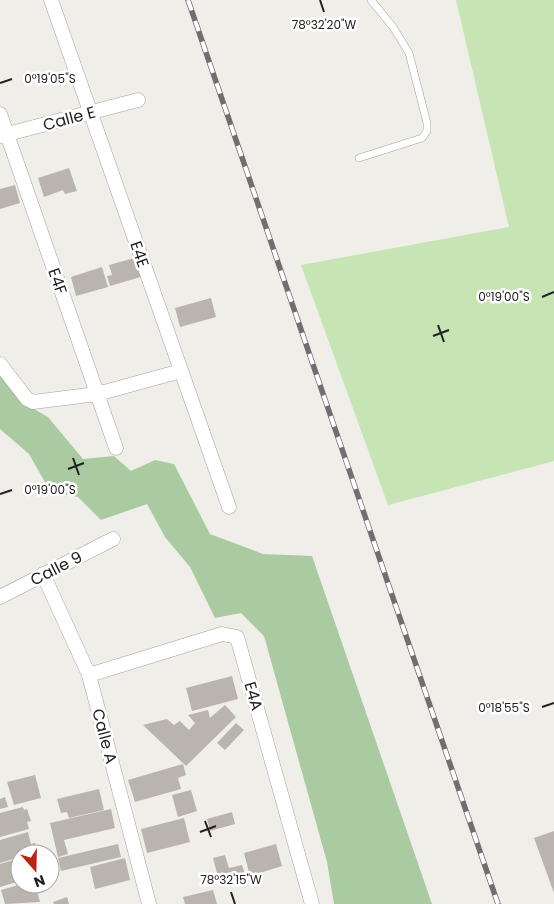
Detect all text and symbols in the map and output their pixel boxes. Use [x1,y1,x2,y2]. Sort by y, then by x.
text: 78°32'20"W [292,16,357,33]
text: 0°19'05"S [24,70,76,87]
street label: Calle E [40,100,98,137]
street label: E4E [124,238,155,270]
street label: E4F [42,265,73,297]
text: 0°19'00"S [478,288,530,305]
text: 0°19'00"S [24,481,76,498]
street label: Calle 9 [26,546,86,591]
street label: E4A [238,679,269,713]
text: 0°18'55"S [478,699,530,716]
street label: Calle A [86,706,123,766]
north arrow [10,844,60,894]
text: N [31,870,48,892]
text: 78°32'15"W [200,871,262,888]

